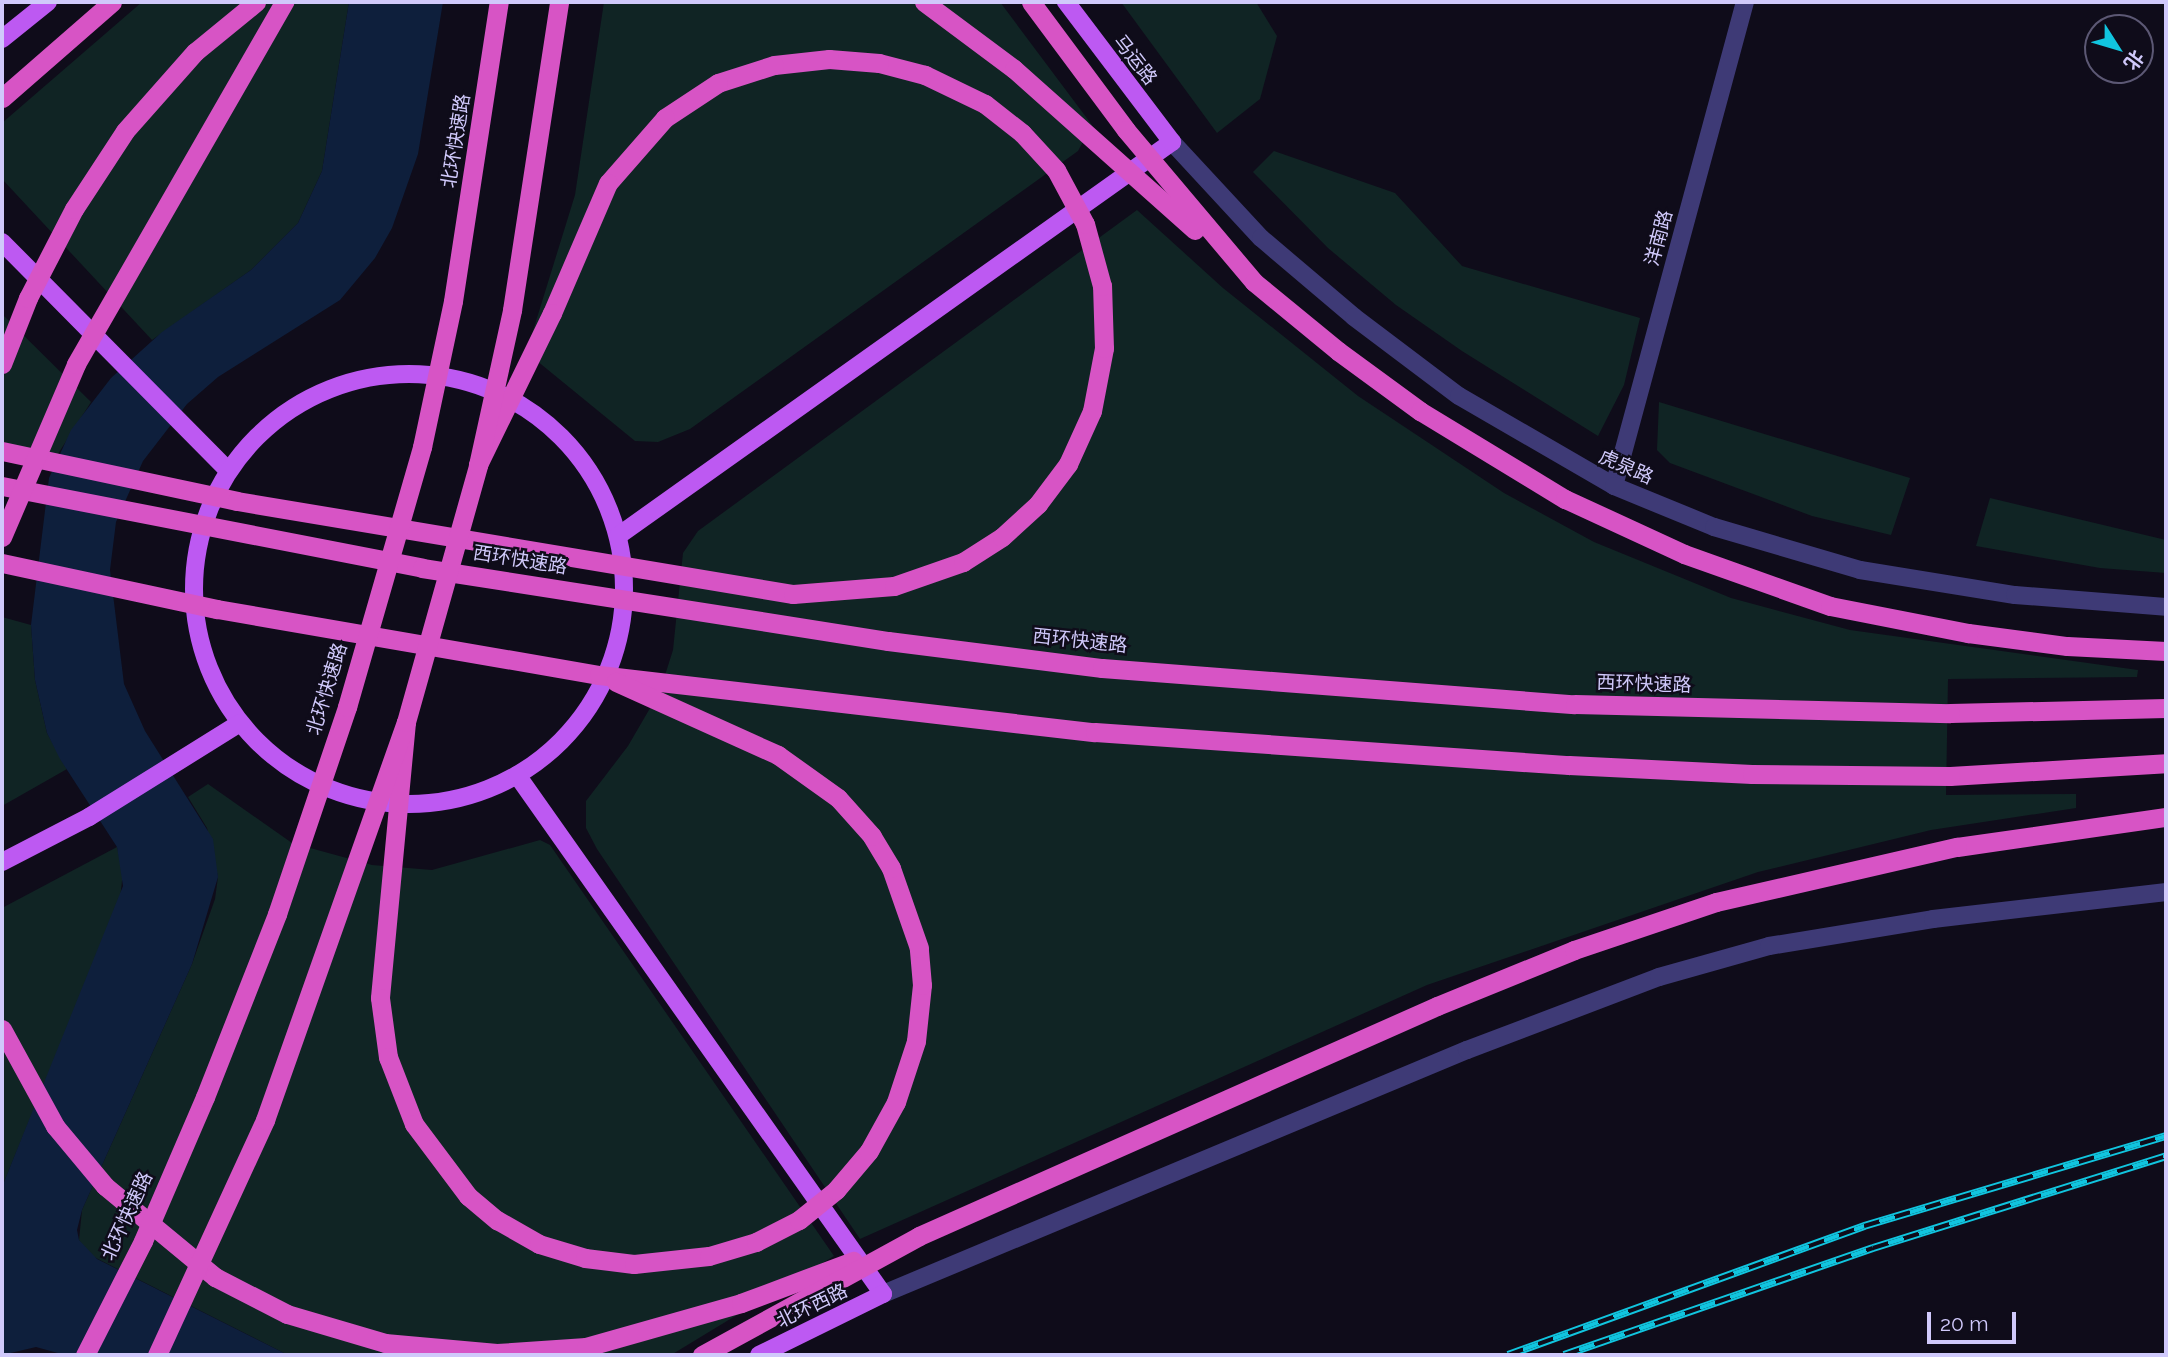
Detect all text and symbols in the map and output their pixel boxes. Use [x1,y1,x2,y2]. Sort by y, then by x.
north arrow [2084,14,2154,84]
street label: 马运路 [1108,31,1162,89]
text: 北 [2120,46,2149,75]
street label: 北环快速路 [437,92,475,190]
street label: 洋南路 [1641,208,1677,268]
street label: 虎泉路 [1595,445,1657,489]
street label: 西环快速路 [471,541,569,579]
street label: 西环快速路 [1032,625,1128,657]
street label: 北环快速路 [302,640,352,738]
street label: 西环快速路 [1596,671,1692,697]
street label: 北环快速路 [97,1168,157,1264]
street label: 北环西路 [773,1279,851,1333]
scale bar [1930,1298,2019,1342]
text: 20 m [1940,1311,1988,1336]

